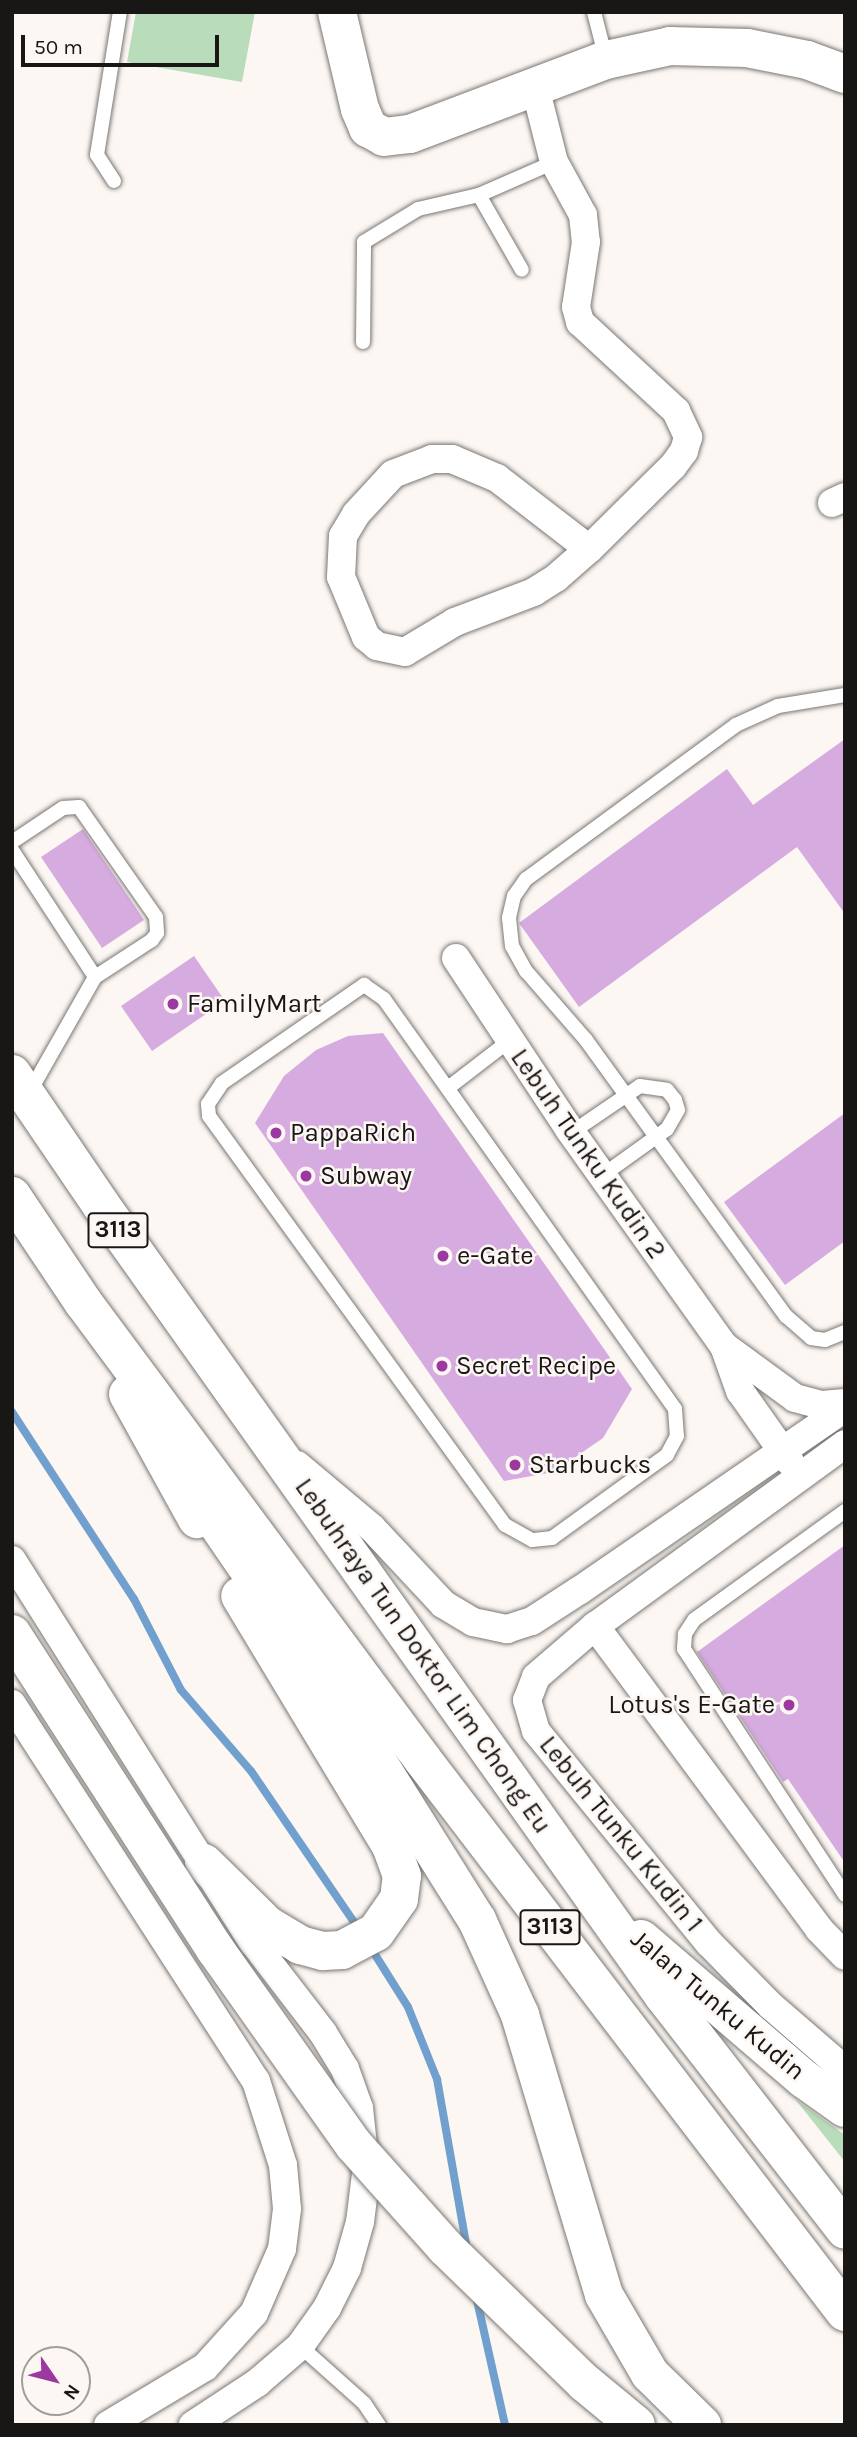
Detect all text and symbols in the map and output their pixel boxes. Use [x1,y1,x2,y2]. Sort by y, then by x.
scale bar [24,21,222,65]
text: 50 m [34,35,83,59]
place label: FamilyMart [187,988,321,1020]
marker: FamilyMart [165,996,181,1012]
street label: Lebuh Tunku Kudin 2 [504,1043,672,1265]
place label: PappaRich [290,1117,416,1149]
marker: PappaRich [268,1125,284,1141]
place label: Subway [320,1160,412,1192]
marker: Subway [298,1168,314,1184]
road number: 3113 [86,1210,150,1250]
place label: e-Gate [457,1240,534,1272]
marker: e-Gate [435,1248,451,1264]
place label: Secret Recipe [456,1350,616,1382]
marker: Secret Recipe [434,1358,450,1374]
place label: Starbucks [529,1449,651,1481]
marker: Starbucks [507,1457,523,1473]
street label: Lebuhraya Tun Doktor Lim Chong Eu [288,1472,558,1840]
place label: Lotus's E-Gate [608,1689,775,1721]
marker: Lotus's E-Gate [781,1697,797,1713]
street label: Lebuh Tunku Kudin 1 [532,1730,710,1938]
road number: 3113 [518,1906,582,1948]
street label: Jalan Tunku Kudin [625,1923,811,2087]
north arrow [21,2346,91,2416]
text: N [59,2380,84,2404]

